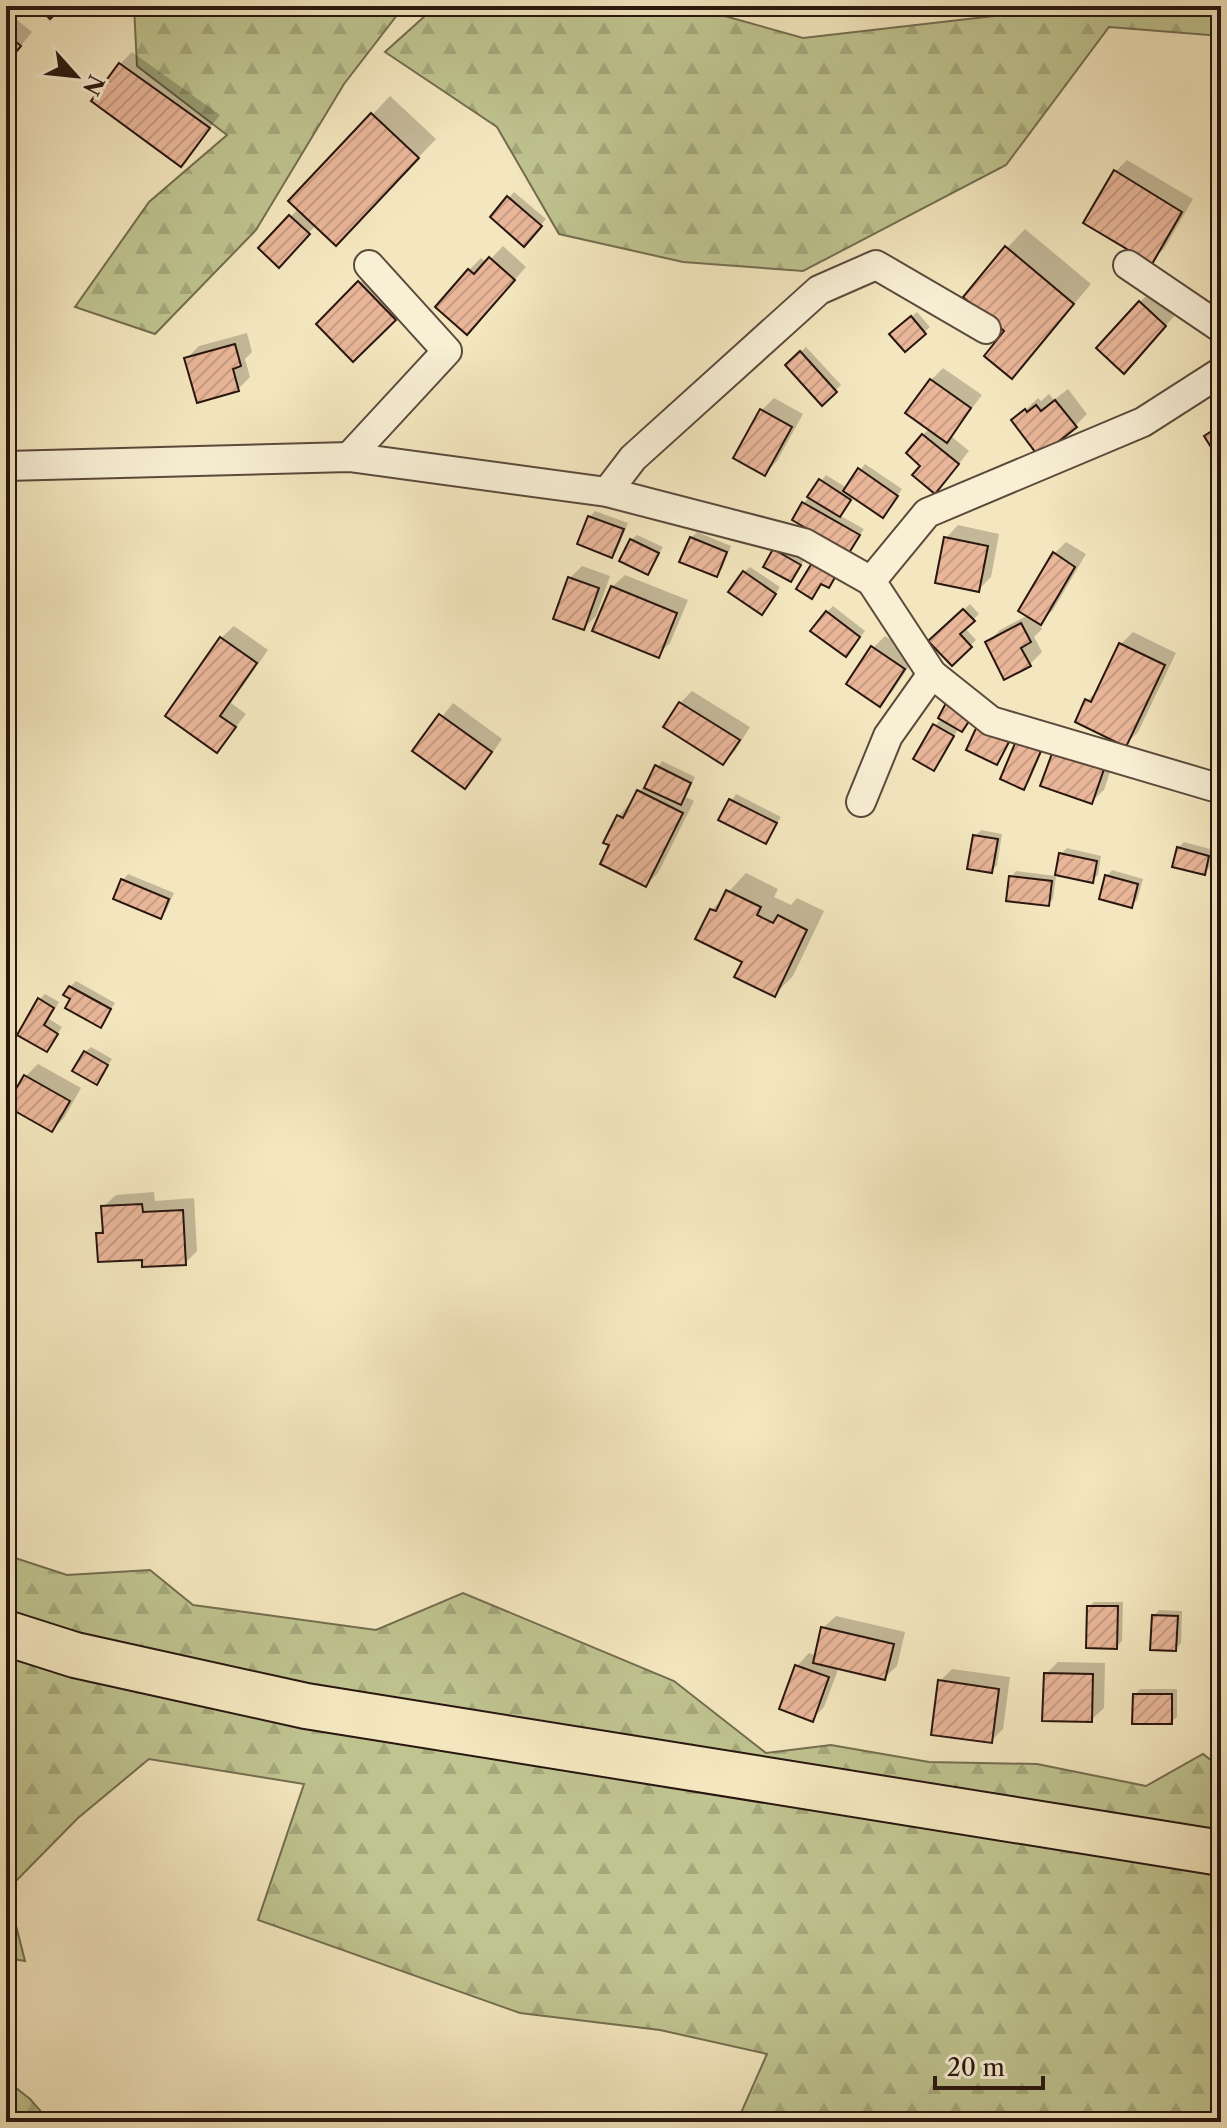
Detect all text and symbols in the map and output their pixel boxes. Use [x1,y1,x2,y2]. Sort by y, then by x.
north arrow [36,36,116,116]
text: N [77,70,110,100]
scale bar [935,2040,1043,2090]
text: 20 m [947,2053,1005,2082]

